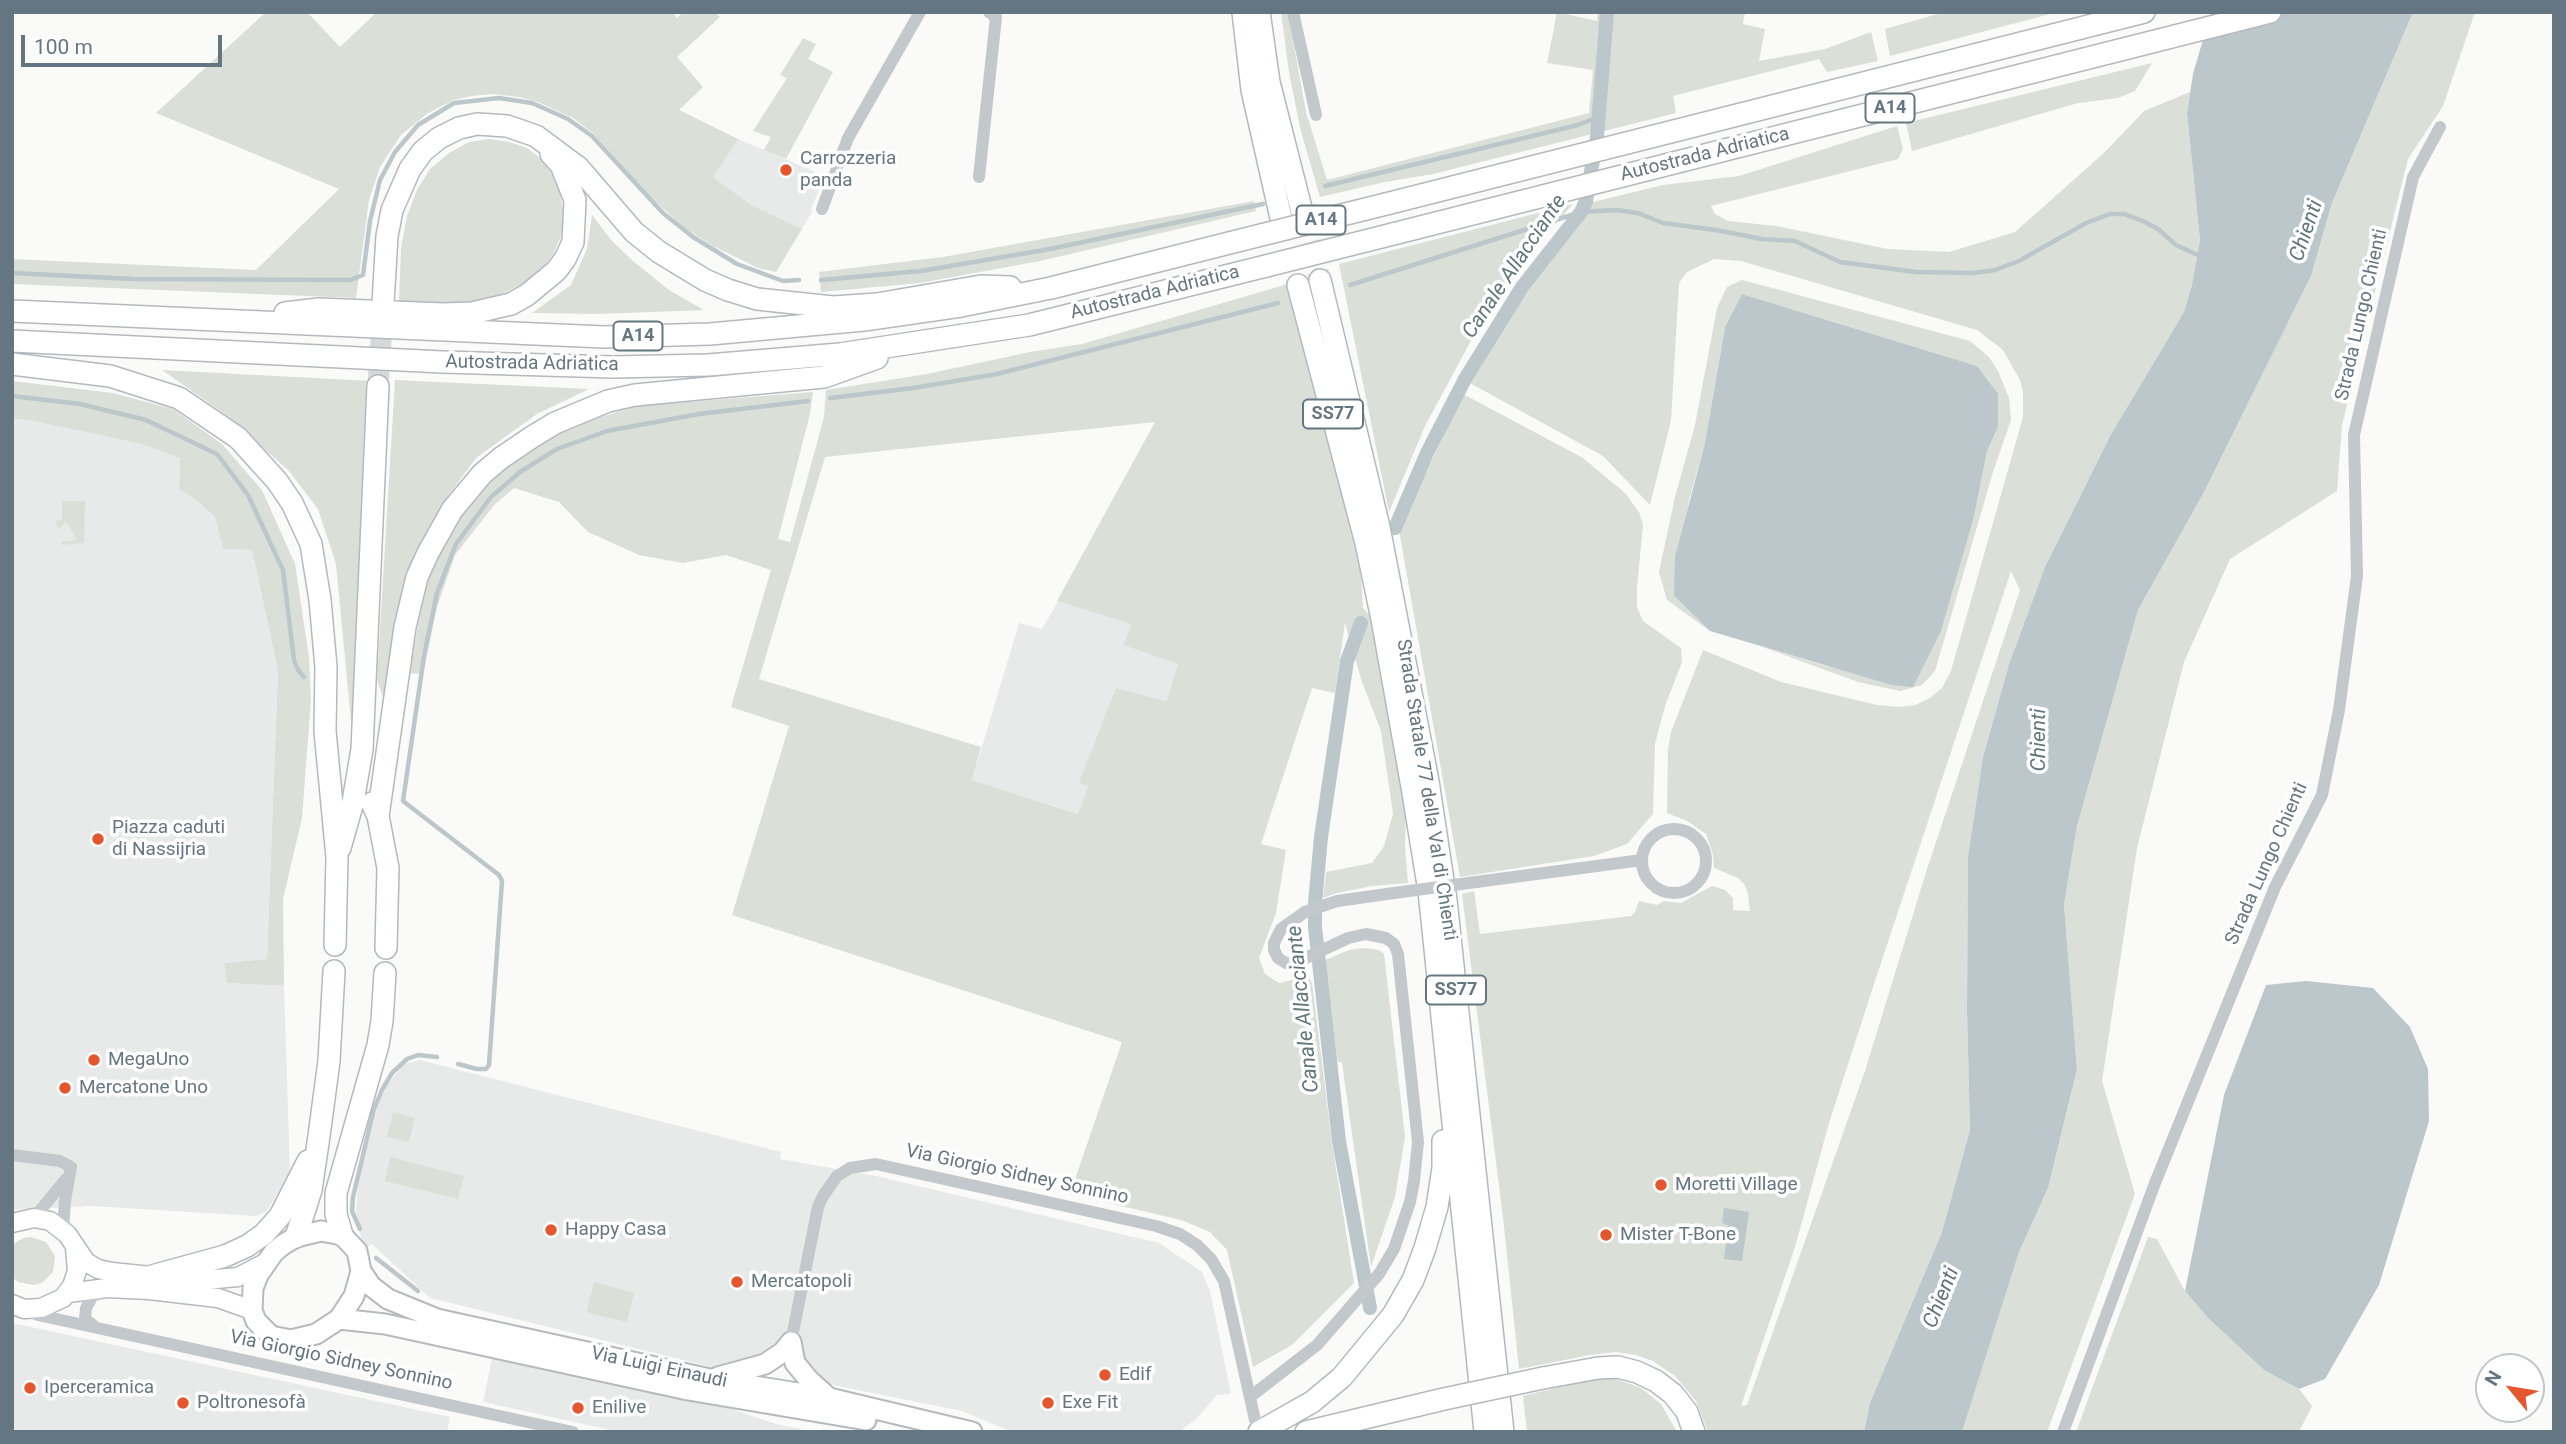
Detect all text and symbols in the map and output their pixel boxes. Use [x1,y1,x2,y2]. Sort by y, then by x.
scale bar [24,21,226,65]
text: 100 m [34,35,93,59]
road number: A14 [1866,94,1914,122]
street label: Autostrada Adriatica [1618,123,1792,187]
place label: Carrozzeria panda [800,148,896,192]
marker: Carrozzeria panda [778,162,794,178]
water label: Canale Allacciante [1458,190,1572,344]
water label: Chienti [2285,197,2329,265]
road number: A14 [1296,205,1346,234]
street label: Strada Lungo Chienti [2331,227,2393,403]
street label: Autostrada Adriatica [1068,261,1242,325]
road number: A14 [614,322,662,350]
street label: Autostrada Adriatica [445,351,619,377]
road number: SS77 [1303,400,1363,428]
street label: Strada Statale 77 della Val di Chienti [1391,638,1461,942]
water label: Chienti [2027,708,2053,772]
street label: Strada Lungo Chienti [2221,779,2313,949]
place label: Piazza caduti di Nassijria [112,817,225,861]
marker: Piazza caduti di Nassijria [90,831,106,847]
water label: Canale Allacciante [1283,924,1325,1094]
road number: SS77 [1426,975,1486,1004]
place label: MegaUno [108,1049,189,1071]
marker: MegaUno [86,1052,102,1068]
place label: Mercatone Uno [79,1077,208,1099]
marker: Mercatone Uno [57,1080,73,1096]
street label: Via Giorgio Sidney Sonnino [904,1140,1130,1210]
place label: Moretti Village [1675,1174,1798,1196]
marker: Moretti Village [1653,1177,1669,1193]
place label: Happy Casa [565,1219,667,1241]
marker: Happy Casa [543,1222,559,1238]
place label: Mister T-Bone [1620,1224,1736,1246]
marker: Mister T-Bone [1598,1227,1614,1243]
water label: Chienti [1919,1264,1965,1332]
place label: Mercatopoli [751,1271,852,1293]
marker: Mercatopoli [729,1274,745,1290]
street label: Via Giorgio Sidney Sonnino [228,1326,454,1396]
street label: Via Luigi Einaudi [589,1342,729,1394]
north arrow [2475,1353,2545,1423]
place label: Edif [1119,1364,1152,1386]
marker: Edif [1097,1367,1113,1383]
text: N [2480,1367,2506,1390]
place label: Iperceramica [44,1377,154,1399]
marker: Iperceramica [22,1380,38,1396]
place label: Poltronesofà [197,1392,306,1414]
place label: Exe Fit [1062,1392,1118,1414]
marker: Poltronesofà [175,1395,191,1411]
marker: Exe Fit [1040,1395,1056,1411]
place label: Enilive [592,1397,646,1419]
marker: Enilive [570,1400,586,1416]

